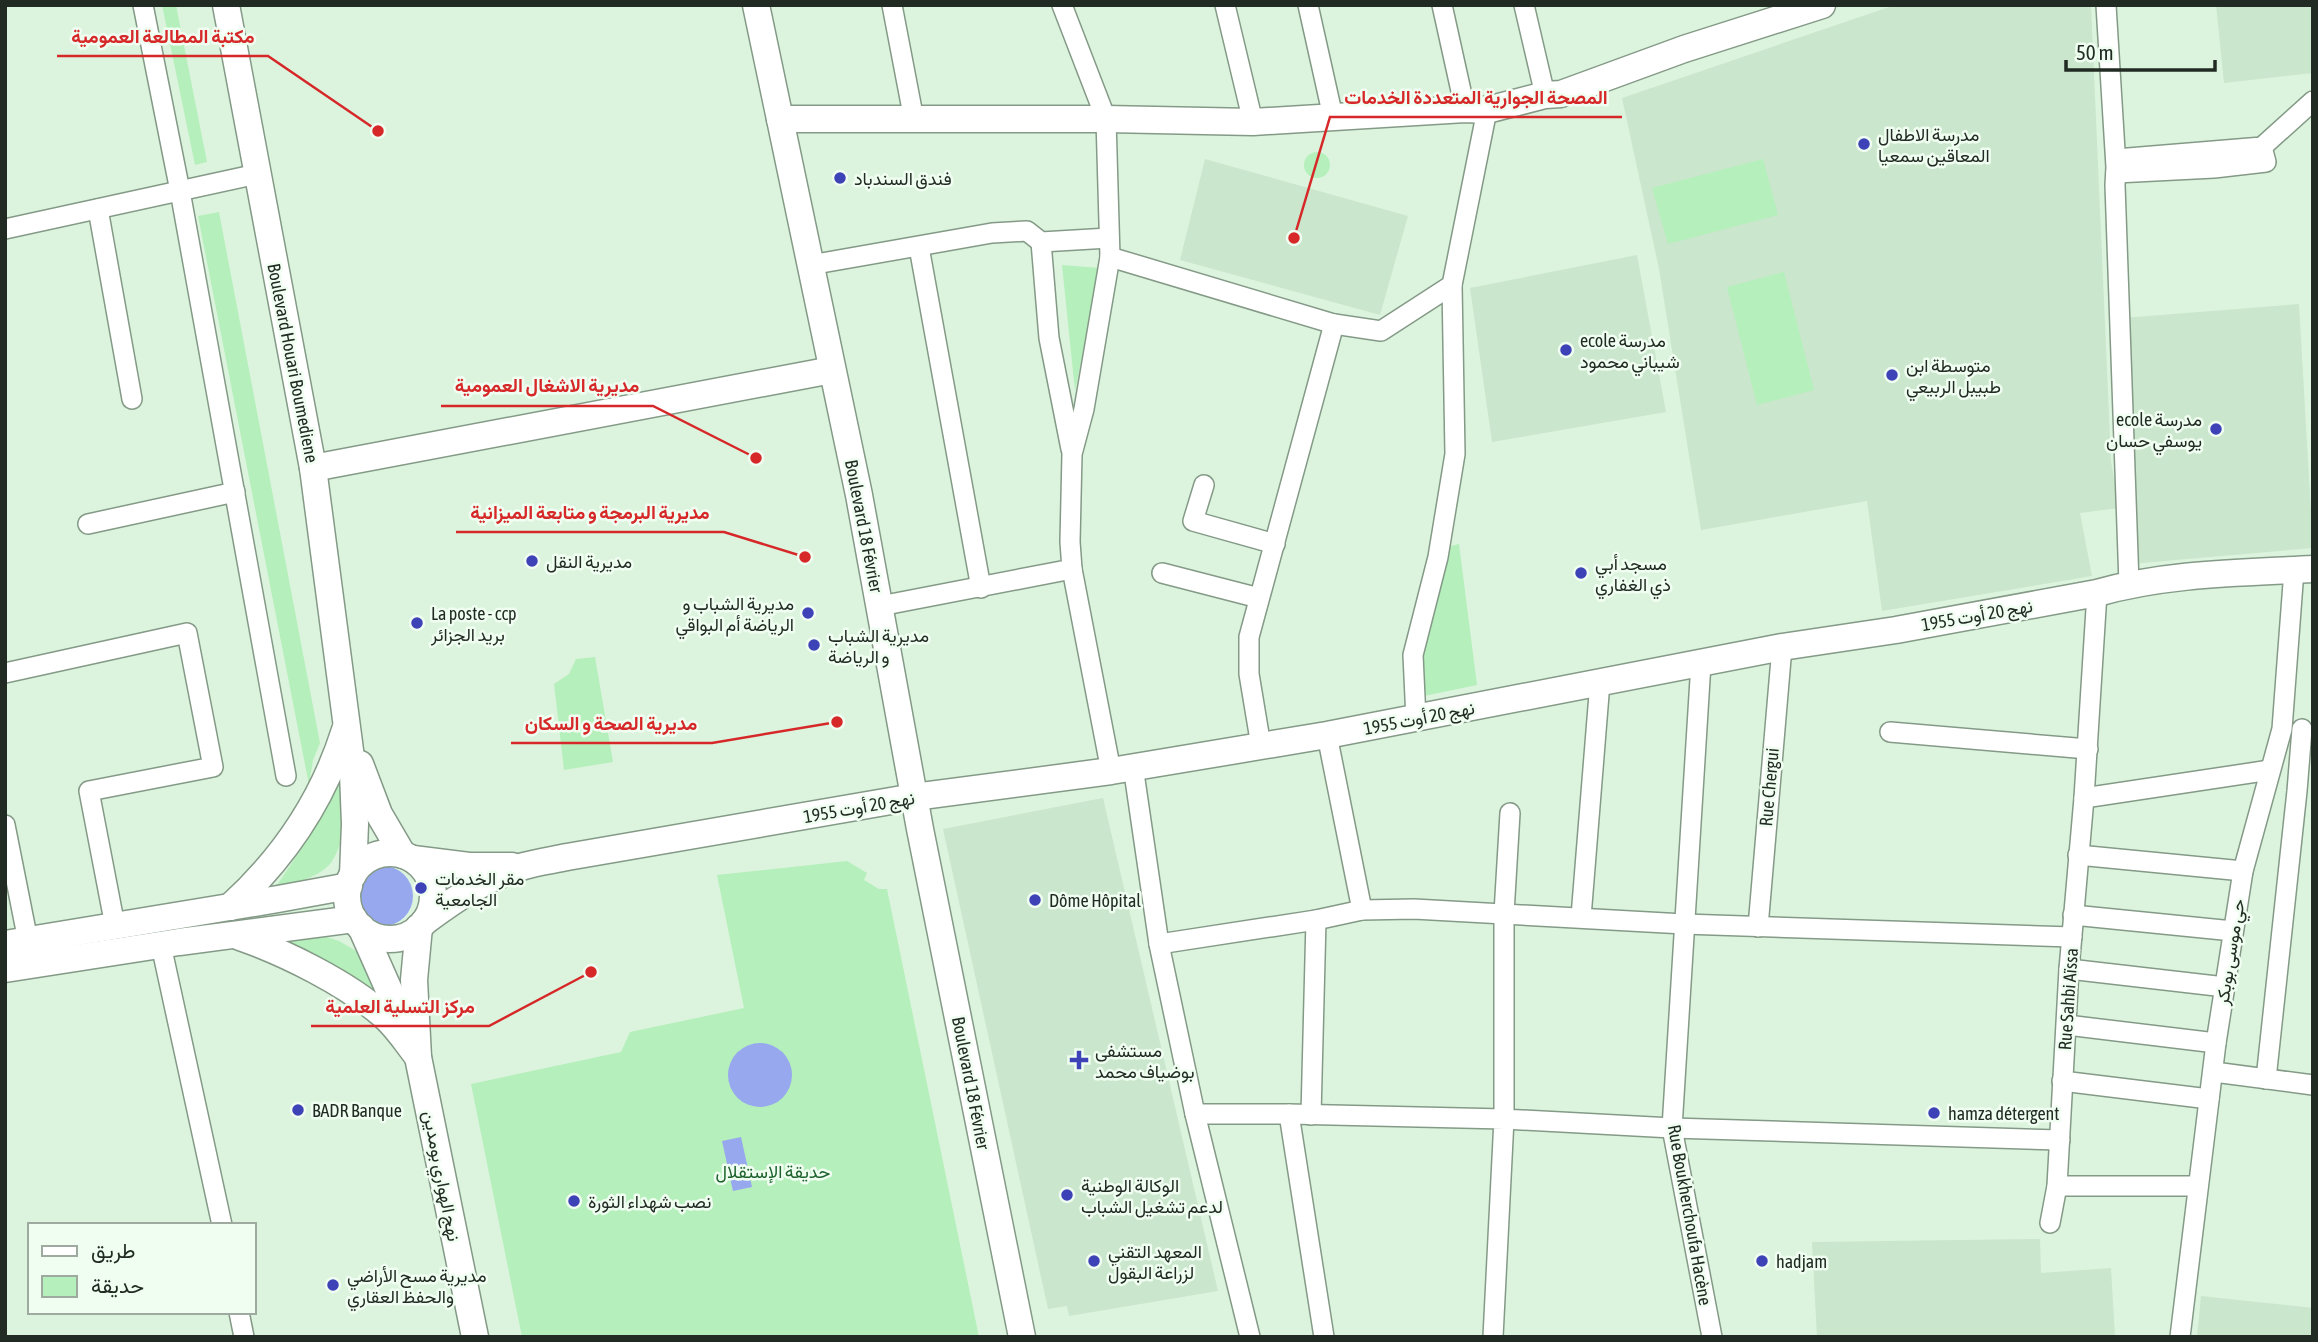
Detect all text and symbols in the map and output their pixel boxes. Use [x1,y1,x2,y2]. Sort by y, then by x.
callout: مكتبة المطالعة العمومية [57,16,268,56]
text: مكتبة المطالعة العمومية [71,25,255,49]
scale bar [2066,28,2215,72]
text: 50 m [2076,40,2114,64]
callout: المصحة الجوارية المتعددة الخدمات [1330,77,1622,117]
text: المصحة الجوارية المتعددة الخدمات [1344,86,1608,110]
place label: مدرسة الاطفال المعاقين سمعيا [1878,124,1990,167]
marker: مدرسة الاطفال المعاقين سمعيا [1856,136,1872,152]
place label: فندق السندباد [854,168,952,189]
marker: فندق السندباد [832,170,848,186]
street label: Boulevard Houari Boumediene [263,262,323,464]
place label: ecole مدرسة شيباني محمود [1580,330,1680,377]
marker: ecole مدرسة شيباني محمود [1558,342,1574,358]
place label: متوسطة ابن طبيبل الربيعي [1906,355,2001,402]
callout: مديرية الاشغال العمومية [441,366,653,406]
marker: متوسطة ابن طبيبل الربيعي [1884,367,1900,383]
text: مديرية الاشغال العمومية [455,374,639,398]
place label: ecole مدرسة يوسفي حسان [2106,409,2202,456]
marker: ecole مدرسة يوسفي حسان [2208,421,2224,437]
street label: Boulevard 18 Février [841,458,887,595]
callout: مديرية البرمجة و متابعة الميزانية [456,492,724,532]
text: مديرية البرمجة و متابعة الميزانية [470,501,710,525]
place label: مديرية النقل [546,551,632,573]
marker: مديرية النقل [524,553,540,569]
place label: مسجد أبي ذي الغفاري [1595,553,1671,600]
marker: مسجد أبي ذي الغفاري [1573,565,1589,581]
place label: مديرية الشباب و الرياضة أم البواقي [675,593,794,640]
street label: نهج 20 أوت 1955 [1920,595,2035,637]
place label: La poste - ccp بريد الجزائر [430,603,517,646]
marker: مديرية الشباب و الرياضة أم البواقي [800,605,816,621]
marker: La poste - ccp بريد الجزائر [409,615,425,631]
place label: مديرية الشباب و الرياضة [828,625,929,668]
marker: مديرية الشباب و الرياضة [806,637,822,653]
street label: نهج 20 أوت 1955 [1362,697,1477,741]
callout: مديرية الصحة و السكان [511,703,712,743]
text: مديرية الصحة و السكان [525,712,697,736]
street label: Rue Chergui [1755,747,1783,827]
street label: نهج 20 أوت 1955 [802,787,917,829]
place label: مقر الخدمات الجامعية [435,868,524,910]
marker: مقر الخدمات الجامعية [413,880,429,896]
place label: Dôme Hôpital [1049,890,1141,911]
marker: Dôme Hôpital [1027,892,1043,908]
street label: حي موسى بوبكر [2211,898,2254,1008]
street label: Rue Sahbi Aïssa [2054,947,2082,1051]
callout: مركز التسلية العلمية [311,986,489,1026]
text: مركز التسلية العلمية [325,995,475,1019]
street label: Boulevard 18 Février [948,1015,994,1152]
place label: مستشفى بوضياف محمد [1095,1040,1194,1083]
marker: مستشفى بوضياف محمد [1069,1050,1089,1070]
place label: BADR Banque [312,1100,402,1121]
marker: BADR Banque [290,1102,306,1118]
place label: hamza détergent [1948,1103,2060,1124]
marker: hamza détergent [1926,1105,1942,1121]
street label: نهج الهواري بومدين [414,1109,465,1244]
street label: Rue Boukherchoufa Hacène [1664,1123,1716,1307]
park label: حديقة الإستقلال [716,1161,830,1184]
place label: الوكالة الوطنية لدعم تشغيل الشباب [1081,1175,1223,1219]
marker: الوكالة الوطنية لدعم تشغيل الشباب [1059,1187,1075,1203]
place label: نصب شهداء الثورة [588,1191,711,1213]
marker: نصب شهداء الثورة [566,1193,582,1209]
legend [28,1223,256,1314]
text: طريق [91,1238,136,1264]
place label: المعهد التقني لزراعة البقول [1108,1241,1202,1284]
place label: hadjam [1776,1251,1827,1272]
marker: المعهد التقني لزراعة البقول [1086,1253,1102,1269]
marker: hadjam [1754,1253,1770,1269]
place label: مديرية مسح الأراضي والحفظ العقاري [347,1265,487,1312]
text: حديقة [91,1273,144,1298]
marker: مديرية مسح الأراضي والحفظ العقاري [325,1277,341,1293]

